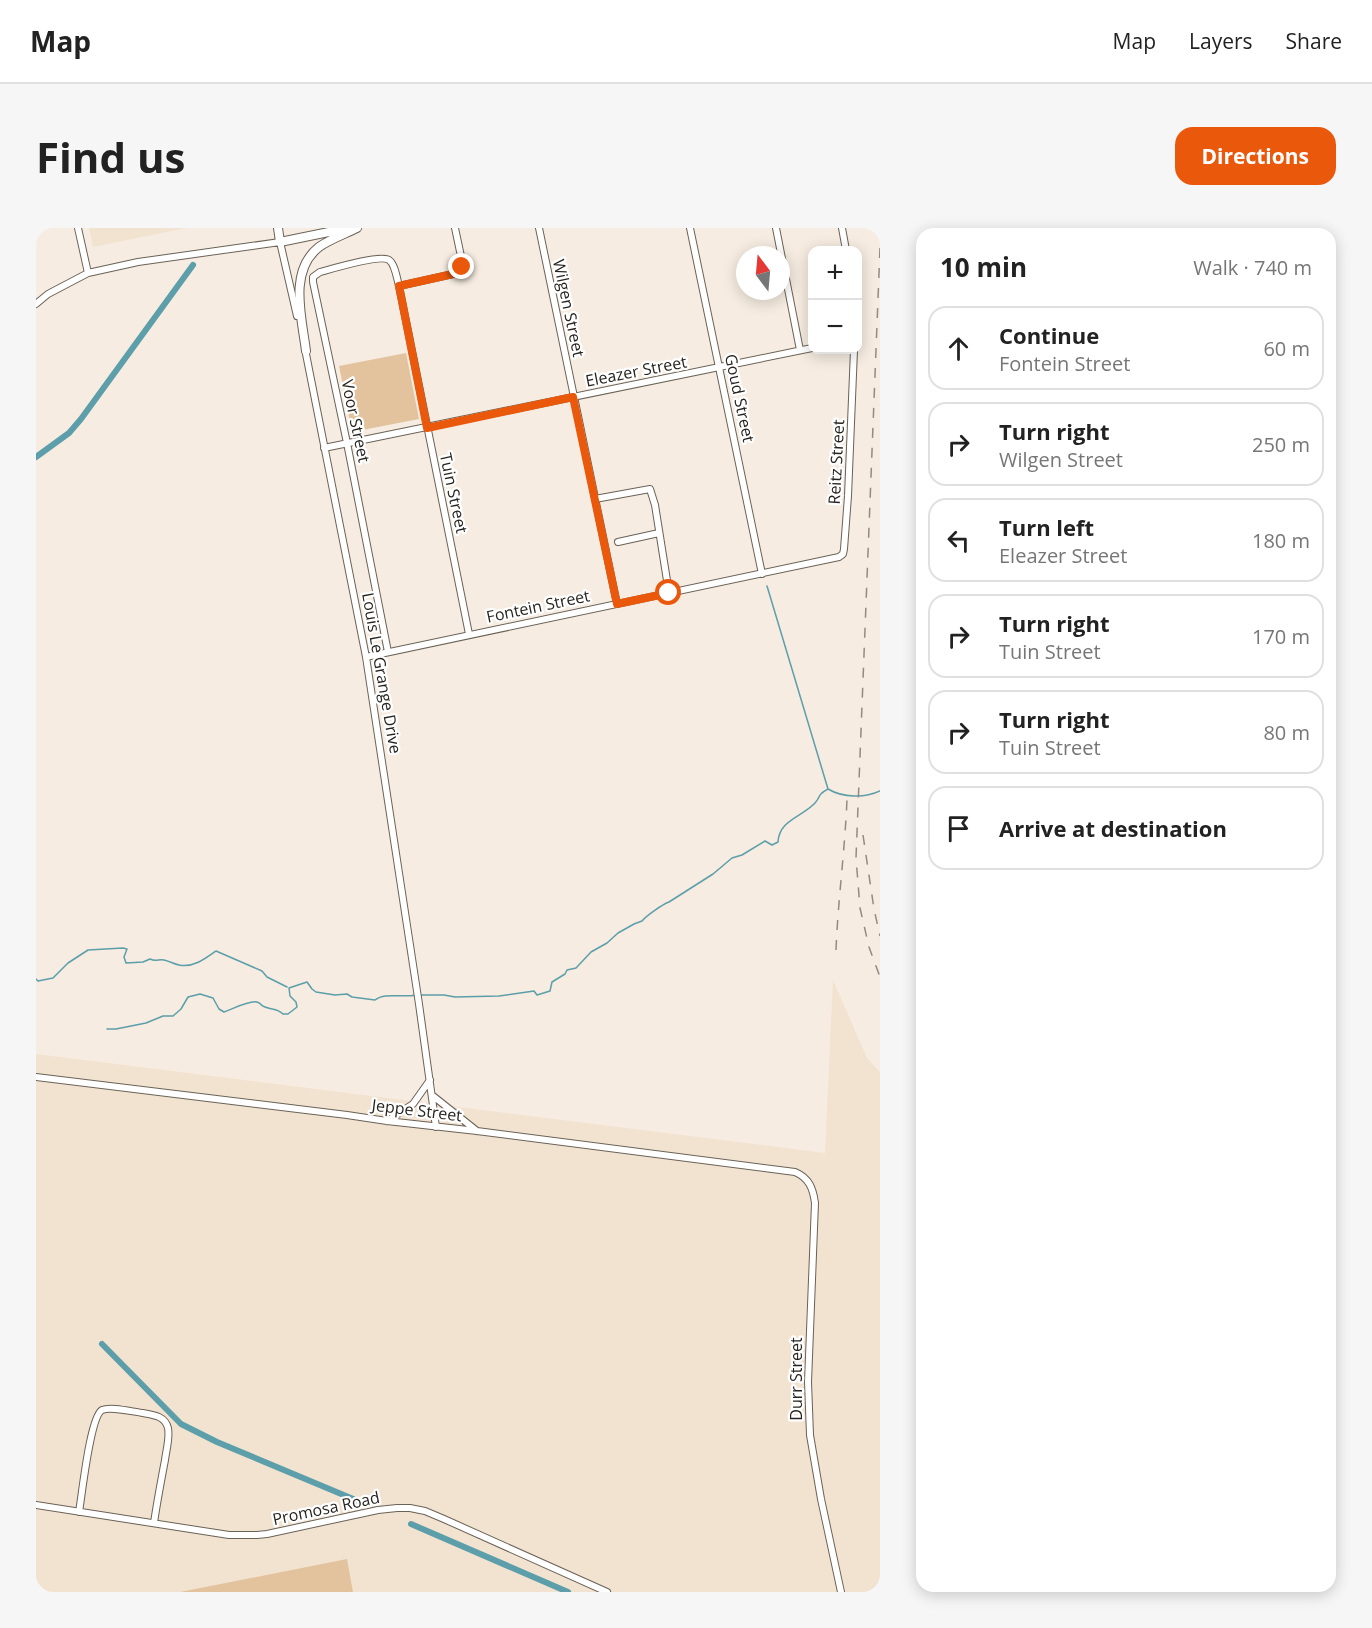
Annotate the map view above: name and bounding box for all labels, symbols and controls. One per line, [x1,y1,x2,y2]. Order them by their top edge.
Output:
text: Map [30,22,91,60]
text: Map [1113,27,1156,55]
text: Layers [1189,27,1253,55]
text: Share [1286,27,1342,55]
button: Directions [1175,127,1336,185]
text: Find us [36,128,185,185]
north arrow [736,246,790,300]
map controls [808,246,862,354]
button: + [808,246,862,300]
text: 10 min [940,249,1027,285]
route end [448,253,474,279]
text: Walk · 740 m [1193,254,1312,281]
street label: Wilgen Street [548,257,590,359]
button: − [808,300,862,354]
text: Continue [999,320,1099,350]
icon: ahead [942,332,975,365]
text: 60 m [1263,335,1310,362]
street label: Eleazer Street [584,350,689,392]
text: Fontein Street [999,350,1130,377]
street label: Goud Street [720,352,760,444]
street label: Voor Street [336,378,376,465]
text: Turn right [999,416,1110,446]
street label: Reitz Street [823,419,849,505]
icon: right [942,428,975,461]
text: 250 m [1252,431,1310,458]
text: Wilgen Street [999,446,1123,473]
street label: Tuin Street [435,451,473,535]
text: Turn left [999,512,1094,542]
icon: left [942,524,975,557]
text: 180 m [1252,527,1310,554]
text: Eleazer Street [999,542,1127,569]
route start [655,579,681,605]
street label: Fontein Street [484,584,592,628]
street label: Louis Le Grange Drive [357,591,407,755]
text: Turn right [999,608,1110,638]
icon: right [942,620,975,653]
text: 170 m [1252,623,1310,650]
text: Tuin Street [999,638,1101,665]
text: Turn right [999,704,1110,734]
icon: right [942,716,975,749]
text: 80 m [1263,719,1310,746]
text: Tuin Street [999,734,1101,761]
icon: arrive [942,812,975,845]
text: Arrive at destination [999,813,1227,843]
street label: Jeppe Street [369,1093,464,1126]
street label: Durr Street [785,1337,807,1421]
street label: Promosa Road [270,1486,382,1530]

